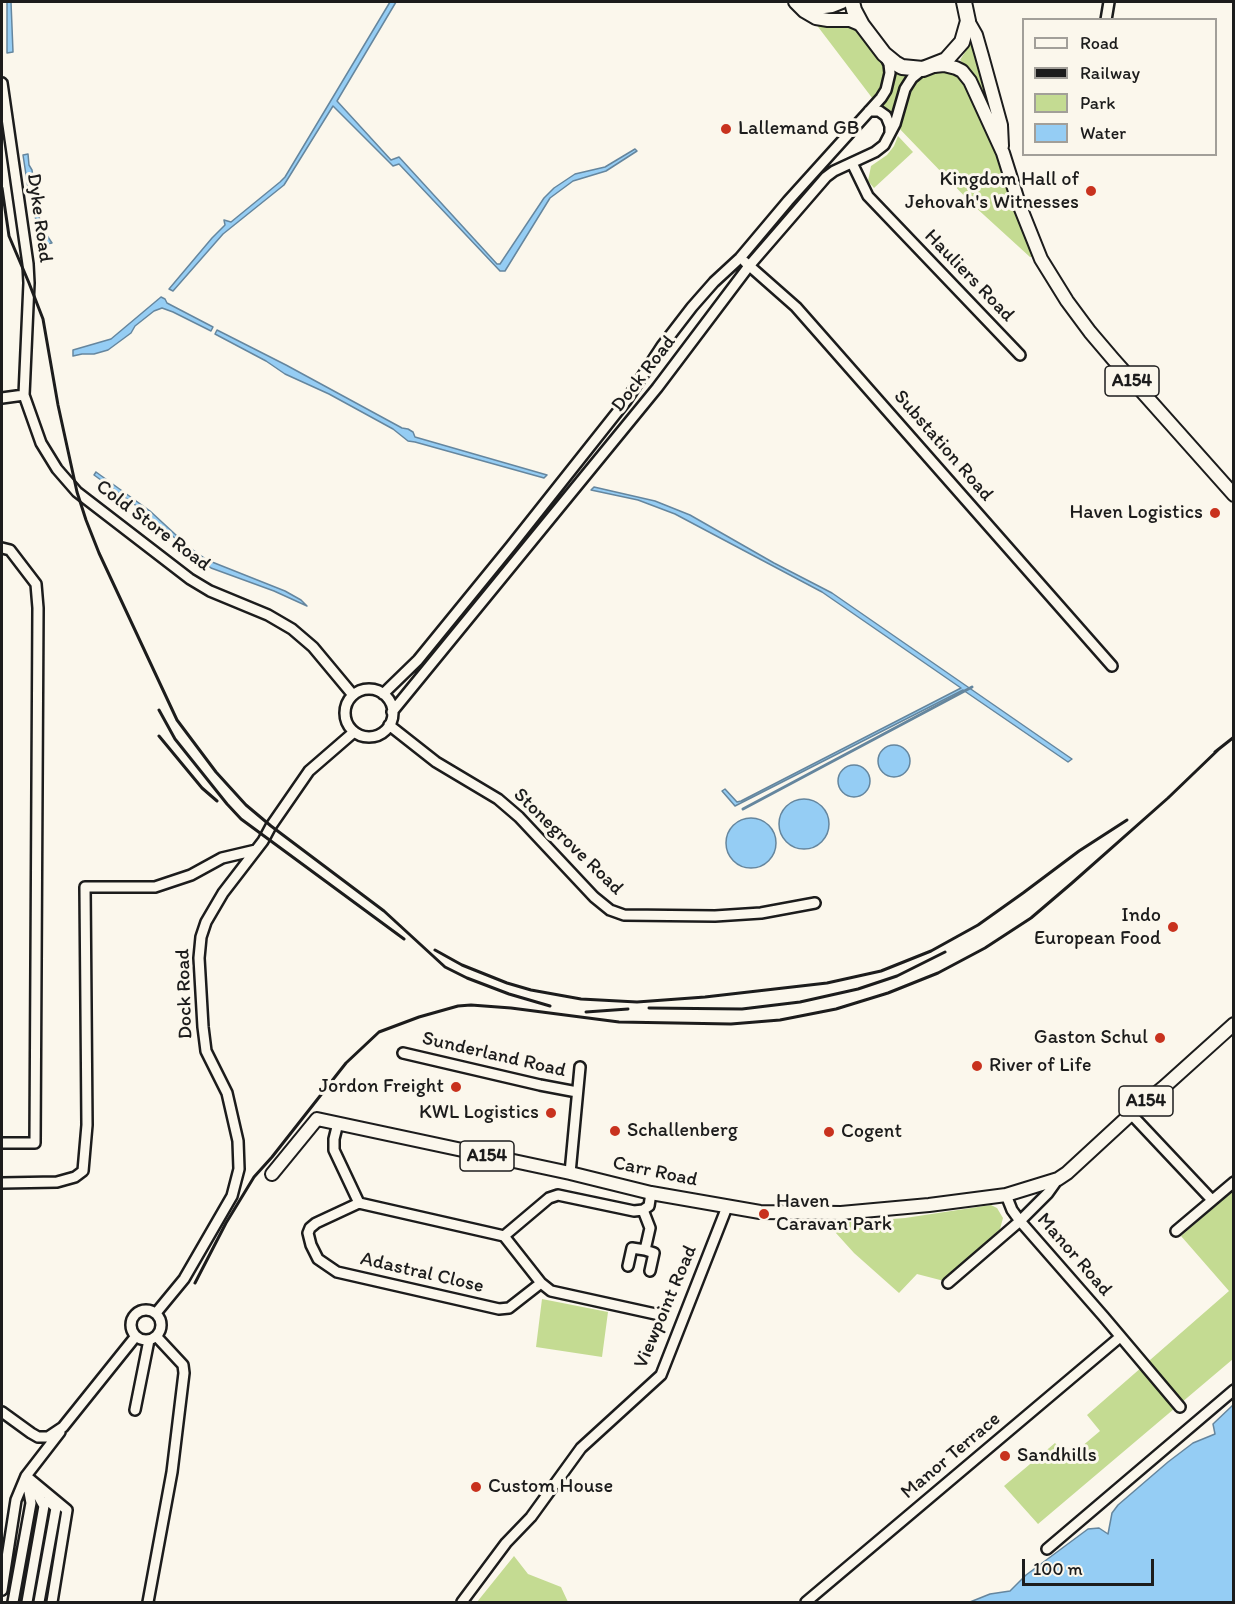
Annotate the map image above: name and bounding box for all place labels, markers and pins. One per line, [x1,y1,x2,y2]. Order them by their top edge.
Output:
place label: Lallemand GB [738,117,859,141]
marker: Lallemand GB [719,122,733,136]
place label: Kingdom Hall of Jehovah's Witnesses [905,168,1079,215]
marker: Kingdom Hall of Jehovah's Witnesses [1084,184,1098,198]
place label: Haven Logistics [1069,501,1203,525]
marker: Haven Logistics [1208,506,1222,520]
place label: Indo European Food [1034,904,1161,951]
marker: Indo European Food [1166,920,1180,934]
place label: Gaston Schul [1034,1026,1148,1050]
marker: Gaston Schul [1153,1031,1167,1045]
place label: River of Life [989,1054,1092,1078]
marker: River of Life [970,1059,984,1073]
place label: Jordon Freight [319,1075,444,1099]
marker: Jordon Freight [449,1080,463,1094]
place label: KWL Logistics [419,1101,539,1125]
marker: KWL Logistics [544,1106,558,1120]
place label: Schallenberg [627,1119,738,1143]
place label: Cogent [841,1120,902,1144]
marker: Schallenberg [608,1124,622,1138]
marker: Cogent [822,1125,836,1139]
place label: Haven Caravan Park [776,1190,892,1237]
marker: Haven Caravan Park [757,1207,771,1221]
place label: Sandhills [1017,1444,1097,1468]
marker: Sandhills [998,1449,1012,1463]
place label: Custom House [488,1475,613,1499]
marker: Custom House [469,1480,483,1494]

